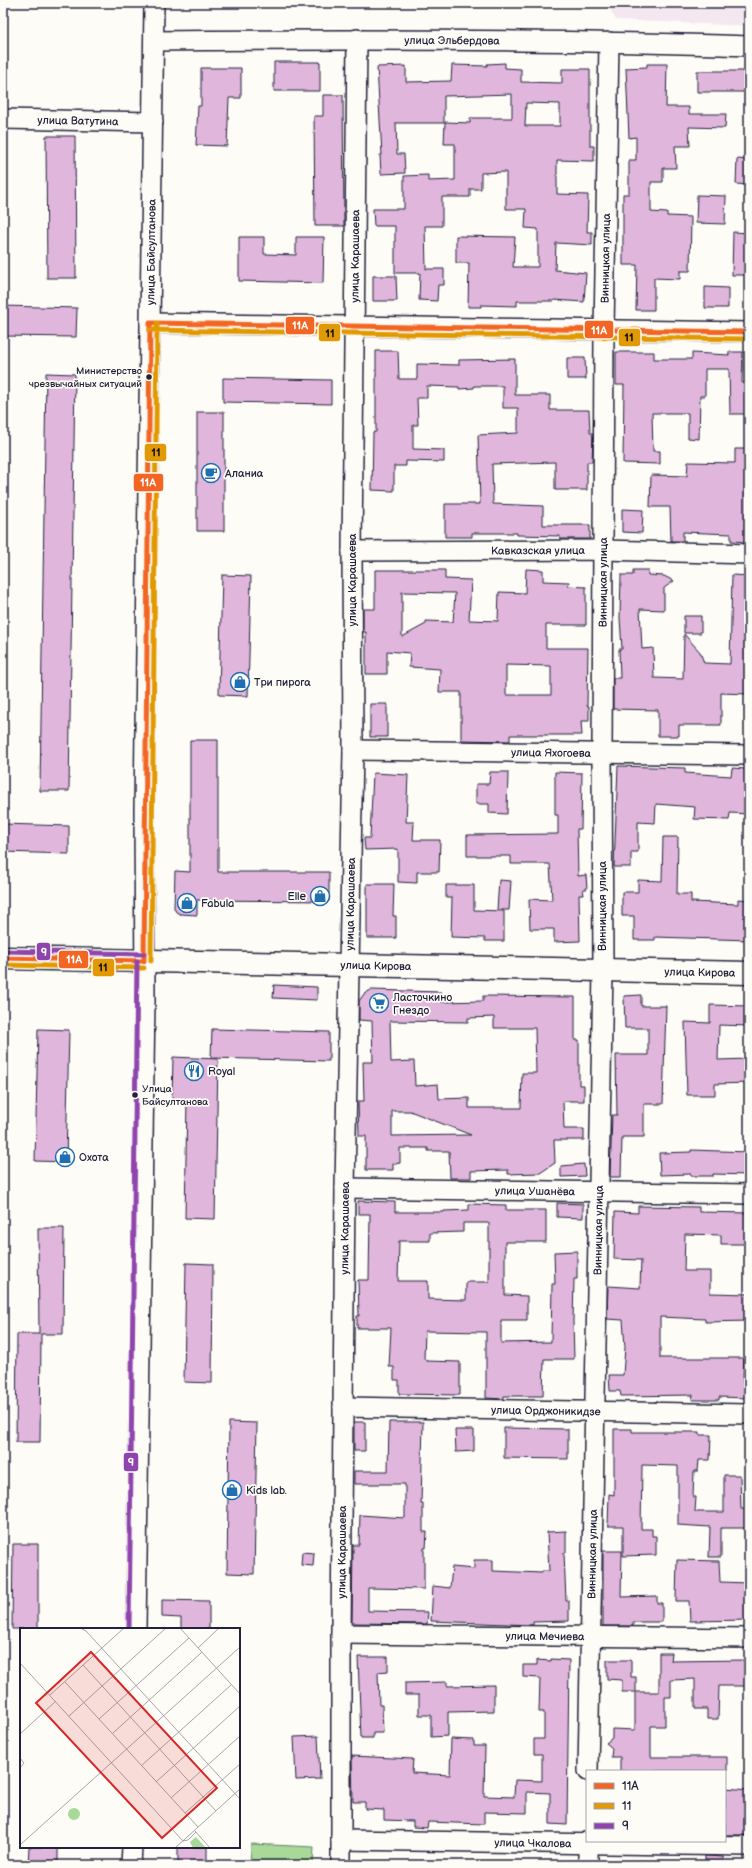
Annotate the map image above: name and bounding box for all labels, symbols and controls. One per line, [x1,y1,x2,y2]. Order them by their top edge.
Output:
street label: улица Эльбердова [404,33,500,47]
street label: улица Ватутина [37,113,119,128]
street label: улица Байсултанова [144,198,158,305]
street label: улица Карашаева [348,209,362,303]
street label: Винницкая улица [598,213,613,303]
line badge: 11А [285,316,315,335]
text: 11А [292,319,308,332]
line badge: 11А [584,320,614,339]
line badge: 11 [318,323,341,342]
text: 11А [591,324,607,337]
text: 11 [325,327,335,340]
line badge: 11 [618,328,641,347]
text: 11 [624,331,634,344]
place label: Министерство чрезвычайных ситуаций [29,365,142,390]
marker: Министерство чрезвычайных ситуаций [144,372,154,382]
line badge: 11 [144,443,167,462]
text: 11 [151,446,161,459]
cafe icon: Аланиа [200,462,222,484]
place label: Аланиа [224,467,264,480]
line badge: 11А [133,473,164,492]
text: 11А [140,476,156,489]
street label: улица Карашаева [346,533,359,627]
street label: Винницкая улица [596,537,610,627]
street label: Кавказская улица [491,544,586,557]
shop icon: Три пирога [229,671,251,693]
place label: Три пирога [254,676,311,689]
street label: улица Яхогоева [511,745,592,760]
street label: улица Карашаева [343,857,358,951]
street label: Винницкая улица [596,861,609,951]
shop icon: Elle [309,885,331,907]
place label: Elle [287,890,306,903]
shop icon: Fabula [176,892,198,914]
place label: Fabula [201,897,234,910]
line badge: 9 [36,942,51,961]
text: 9 [41,946,47,959]
line badge: 11А [58,950,89,969]
text: 11А [66,953,82,966]
line badge: 11 [92,958,115,977]
street label: улица Кирова [340,958,412,973]
text: 11 [98,961,108,974]
street label: улица Кирова [664,965,736,979]
place label: Ласточкино Гнездо [392,991,452,1017]
supermarket icon: Ласточкино Гнездо [368,992,390,1014]
restaurant icon: Royal [183,1060,205,1082]
place label: Royal [208,1065,235,1078]
place label: Улица Байсултанова [142,1083,208,1108]
marker: Улица Байсултанова [130,1090,140,1100]
shop icon: Охота [54,1146,76,1168]
place label: Охота [79,1151,109,1164]
street label: улица Карашаева [338,1181,352,1275]
street label: улица Ушанёва [495,1184,576,1198]
street label: Винницкая улица [591,1185,605,1275]
street label: улица Орджоникидзе [491,1403,601,1418]
line badge: 9 [123,1452,139,1472]
text: 9 [128,1456,134,1469]
shop icon: Kids lab. [221,1479,243,1501]
place label: Kids lab. [246,1484,287,1497]
street label: улица Карашаева [335,1505,349,1599]
street label: Винницкая улица [585,1508,599,1599]
inset map [20,1628,240,1848]
street label: улица Мечиева [505,1629,585,1643]
legend [586,1770,726,1842]
text: 11А [622,1779,639,1794]
text: 11 [622,1799,631,1814]
text: 9 [622,1819,629,1834]
street label: улица Чкалова [494,1836,572,1850]

